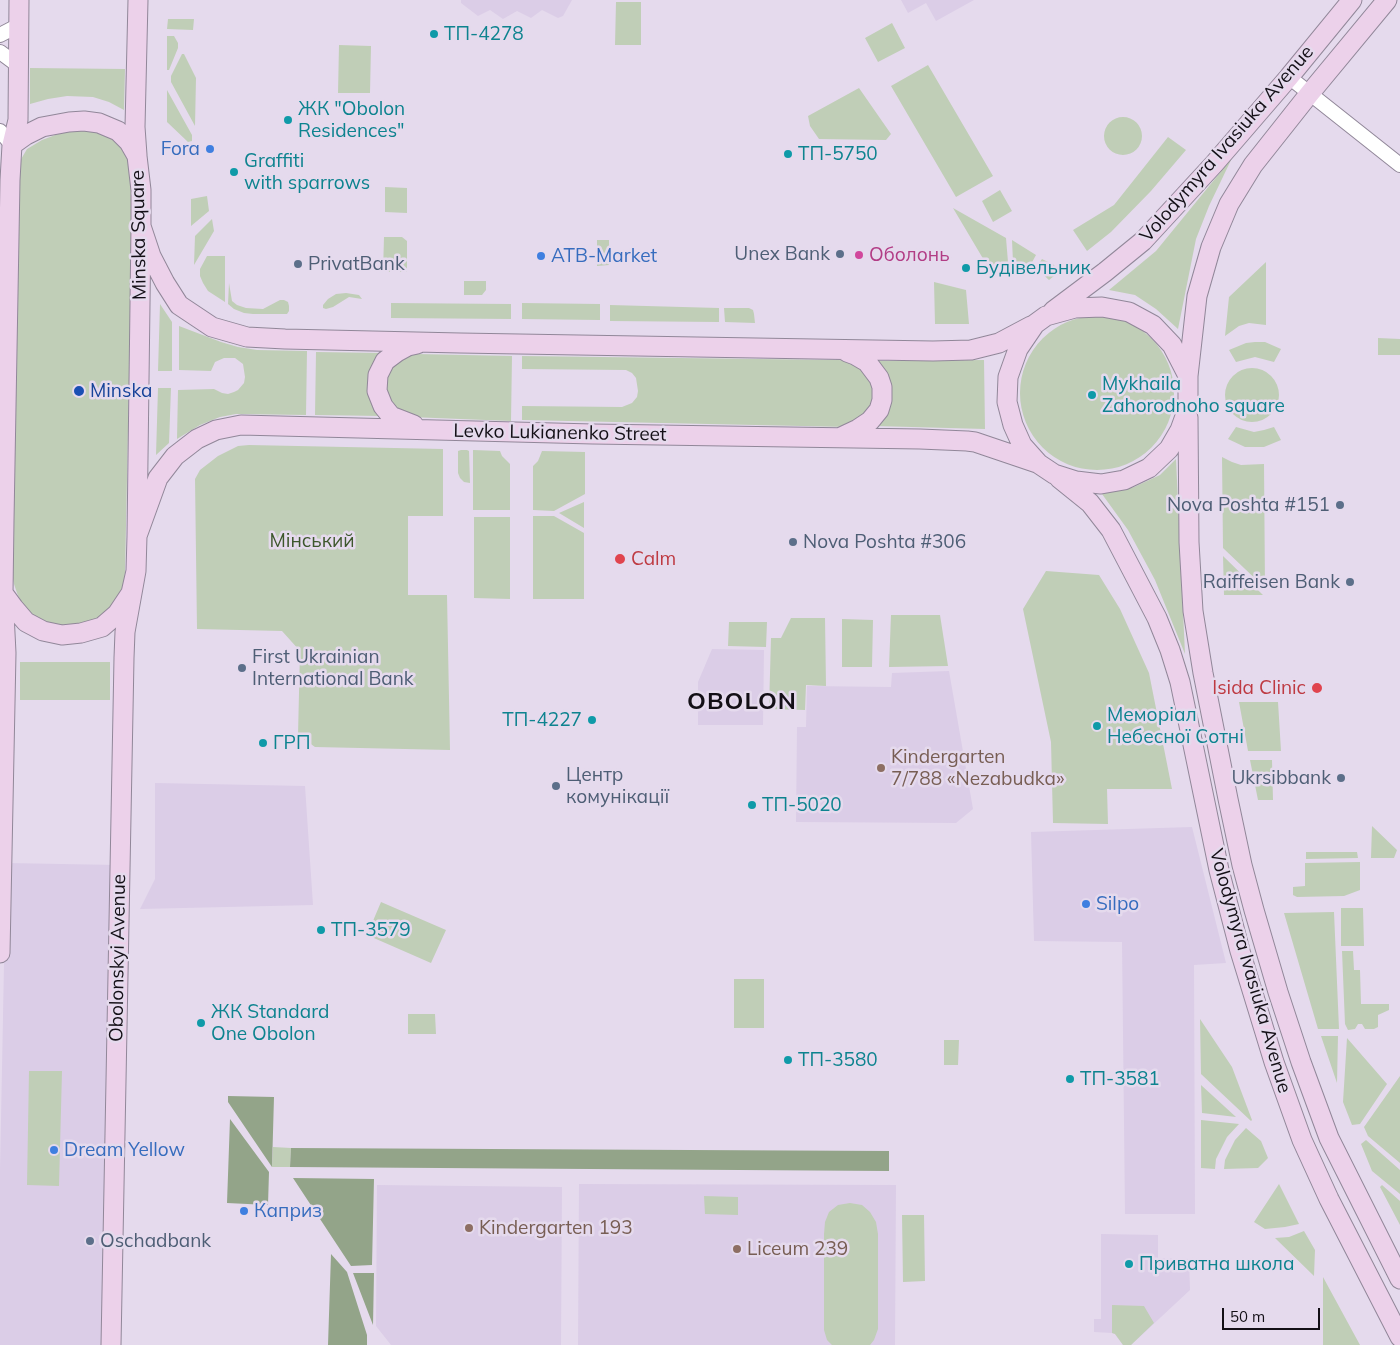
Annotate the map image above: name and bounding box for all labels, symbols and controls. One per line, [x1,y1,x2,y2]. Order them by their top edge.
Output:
place label: ТП-4278 [444,23,524,45]
marker: ТП-4278 [428,28,440,40]
street label: Volodymyra Ivasiuka Avenue [1135,41,1319,247]
place label: ЖК "Obolon Residences" [298,98,405,142]
marker: ЖК "Obolon Residences" [282,114,294,126]
place label: Fora [161,138,200,160]
marker: Fora [204,143,216,155]
place label: ТП-5750 [798,143,878,165]
marker: ТП-5750 [782,148,794,160]
place label: Graffiti with sparrows [244,150,370,194]
marker: Graffiti with sparrows [228,166,240,178]
street label: Minska Square [126,170,152,300]
place label: Unex Bank [734,243,830,265]
place label: Оболонь [869,244,950,266]
place label: ATB-Market [551,245,657,267]
marker: Unex Bank [834,248,846,260]
marker: Оболонь [853,249,865,261]
marker: ATB-Market [535,250,547,262]
place label: PrivatBank [308,253,405,275]
place label: Будівельник [976,257,1091,279]
marker: PrivatBank [292,258,304,270]
marker: Будівельник [960,262,972,274]
place label: Mykhaila Zahorodnoho square [1102,373,1285,417]
place label: Minska [90,380,152,402]
marker: Minska [72,384,86,398]
marker: Mykhaila Zahorodnoho square [1086,389,1098,401]
street label: Levko Lukianenko Street [453,420,667,446]
place label: Nova Poshta #151 [1167,494,1330,516]
marker: Nova Poshta #151 [1334,499,1346,511]
park label: Мінський [269,530,355,552]
place label: Nova Poshta #306 [803,531,966,553]
marker: Nova Poshta #306 [787,536,799,548]
place label: Calm [631,548,676,570]
marker: Calm [613,552,627,566]
place label: Raiffeisen Bank [1203,571,1340,593]
marker: Raiffeisen Bank [1344,576,1356,588]
place label: First Ukrainian International Bank [252,646,414,690]
marker: First Ukrainian International Bank [236,662,248,674]
place label: Isida Clinic [1212,677,1306,699]
marker: Isida Clinic [1310,681,1324,695]
district label: OBOLON [686,688,798,716]
place label: Меморіал Небесної Сотні [1107,704,1244,748]
place label: ТП-4227 [502,709,582,731]
marker: ТП-4227 [586,714,598,726]
marker: Меморіал Небесної Сотні [1091,720,1103,732]
place label: ГРП [273,732,310,754]
marker: ГРП [257,737,269,749]
place label: Kindergarten 7/788 «Nezabudka» [891,746,1064,790]
marker: Kindergarten 7/788 «Nezabudka» [875,762,887,774]
place label: Центр комунікації [566,764,669,808]
place label: Ukrsibbank [1231,767,1331,789]
marker: Ukrsibbank [1335,772,1347,784]
marker: Центр комунікації [550,780,562,792]
place label: ТП-5020 [762,794,842,816]
marker: ТП-5020 [746,799,758,811]
street label: Volodymyra Ivasiuka Avenue [1204,846,1296,1096]
street label: Obolonskyi Avenue [105,874,131,1042]
place label: Silpo [1096,893,1139,915]
marker: Silpo [1080,898,1092,910]
place label: ТП-3579 [331,919,411,941]
marker: ТП-3579 [315,924,327,936]
place label: ЖК Standard One Obolon [211,1001,329,1045]
marker: ЖК Standard One Obolon [195,1017,207,1029]
place label: ТП-3580 [798,1049,878,1071]
marker: ТП-3580 [782,1054,794,1066]
place label: ТП-3581 [1080,1068,1160,1090]
marker: ТП-3581 [1064,1073,1076,1085]
place label: Dream Yellow [64,1139,185,1161]
marker: Dream Yellow [48,1144,60,1156]
place label: Каприз [254,1200,322,1222]
marker: Каприз [238,1205,250,1217]
place label: Kindergarten 193 [479,1217,633,1239]
marker: Kindergarten 193 [463,1222,475,1234]
place label: Oschadbank [100,1230,211,1252]
marker: Oschadbank [84,1235,96,1247]
place label: Liceum 239 [747,1238,848,1260]
marker: Liceum 239 [731,1243,743,1255]
place label: Приватна школа [1139,1253,1295,1275]
marker: Приватна школа [1123,1258,1135,1270]
scale bar [1225,1298,1322,1330]
text: 50 m [1230,1307,1265,1326]

